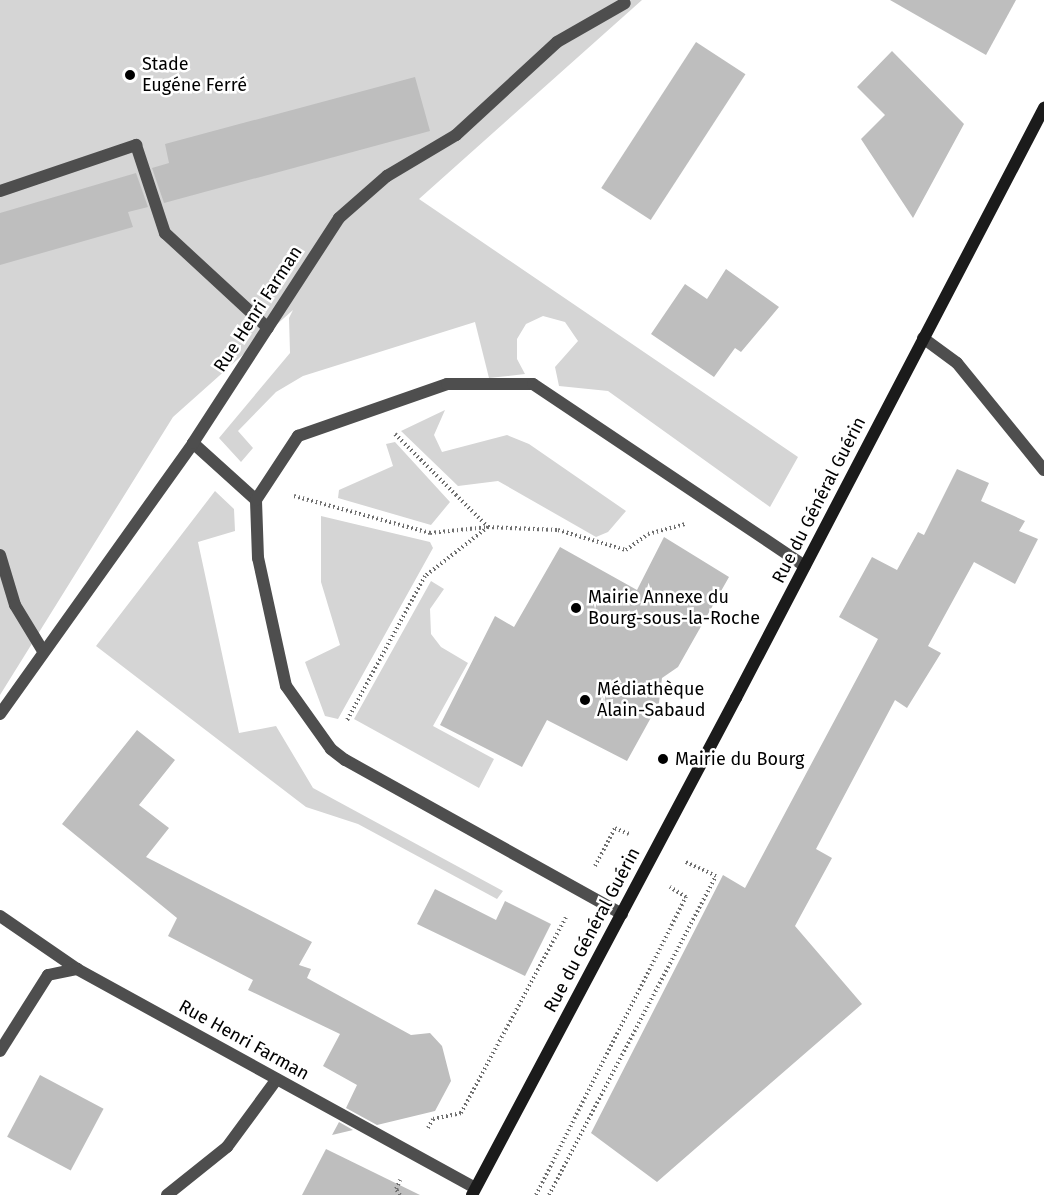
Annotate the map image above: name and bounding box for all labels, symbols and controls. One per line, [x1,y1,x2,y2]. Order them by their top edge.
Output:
place label: Stade Eugéne Ferré [142,54,247,97]
marker: Stade Eugéne Ferré [123,68,137,82]
street label: Rue Henri Farman [209,242,307,376]
street label: Rue du Général Guérin [768,413,870,587]
place label: Mairie Annexe du Bourg-sous-la-Roche [588,587,760,630]
marker: Mairie Annexe du Bourg-sous-la-Roche [569,601,583,615]
place label: Médiathèque Alain-Sabaud [597,679,706,722]
marker: Médiathèque Alain-Sabaud [578,693,592,707]
place label: Mairie du Bourg [675,748,804,770]
marker: Mairie du Bourg [656,752,670,766]
street label: Rue du Général Guérin [539,844,645,1016]
street label: Rue Henri Farman [175,995,313,1085]

